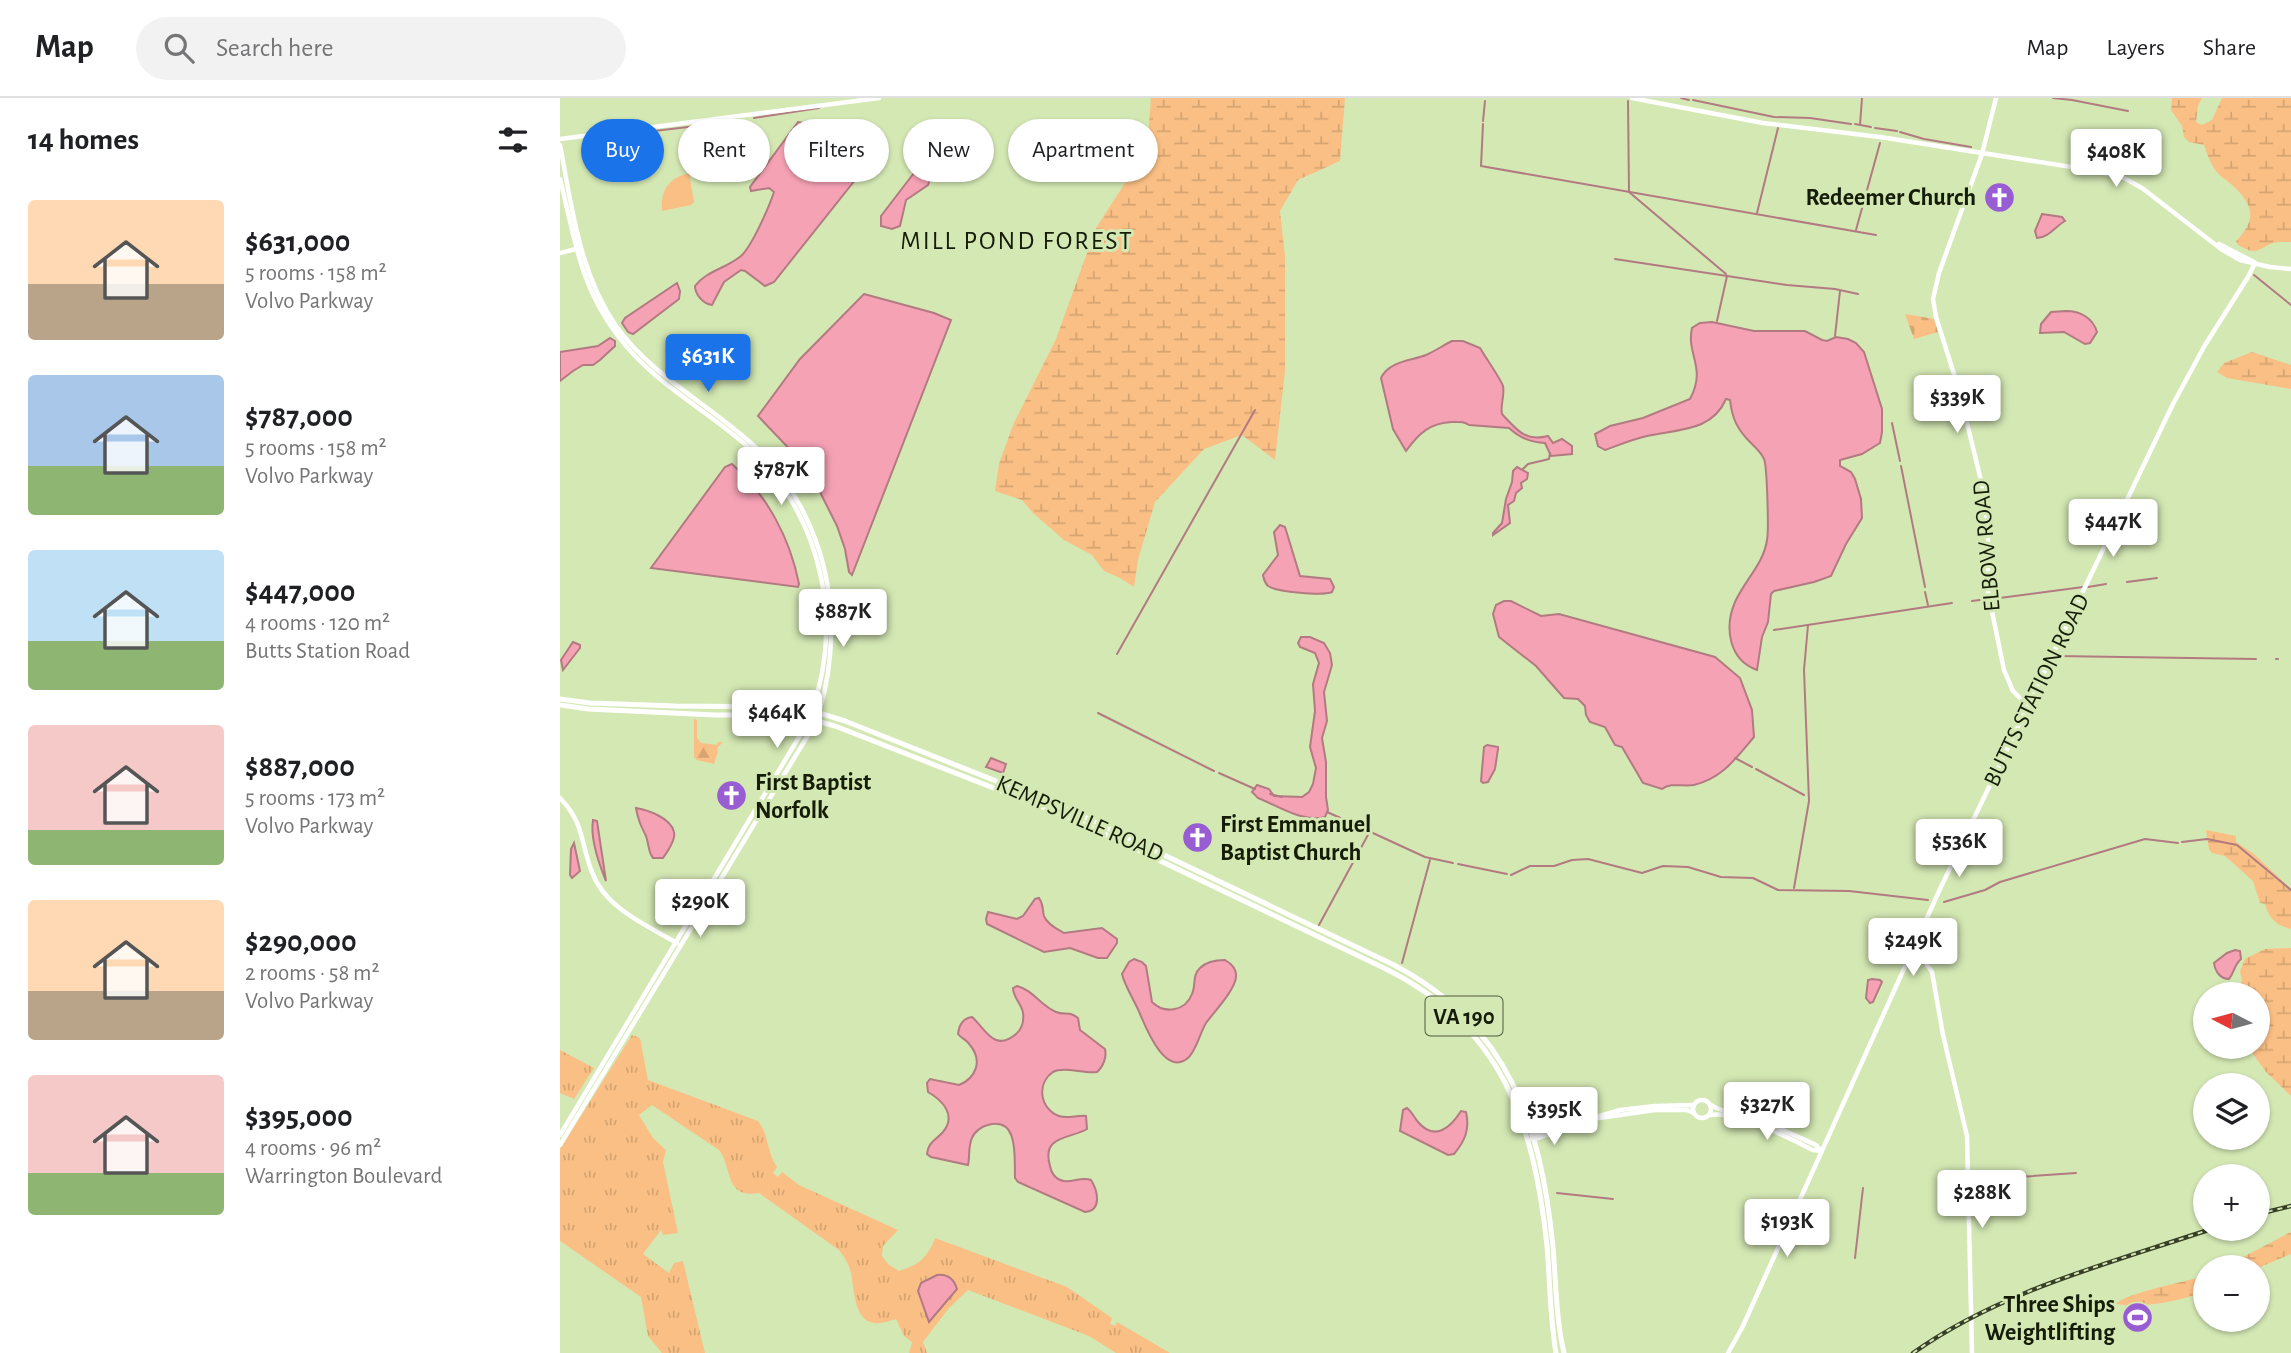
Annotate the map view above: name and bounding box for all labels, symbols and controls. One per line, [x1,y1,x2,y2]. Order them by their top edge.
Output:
search box [136,17,626,80]
icon: search [160,29,198,67]
text: Map [35,31,94,64]
text: Search here [216,35,334,61]
text: Map [2026,36,2068,60]
text: Layers [2106,36,2165,60]
text: Share [2203,36,2256,60]
chip: Buy [581,119,664,182]
chip: Rent [678,119,770,182]
chip: Filters [784,119,889,182]
chip: New [903,119,994,182]
chip: Apartment [1008,119,1158,182]
icon: filters [494,121,532,159]
text: 14 homes [28,125,139,155]
pin: $408K [2067,130,2165,189]
text: $408K [2087,140,2145,163]
church icon: Redeemer Church [1982,180,2016,214]
place label: Redeemer Church [1805,186,1976,210]
text: $631,000 [245,227,350,257]
icon: home [84,228,168,312]
district label: MILL POND FOREST [900,228,1134,254]
text: 5 rooms · 158 m² [245,262,387,285]
text: Volvo Parkway [245,290,373,313]
pin: $631K [659,334,757,394]
text: $631K [681,345,735,368]
pin: $339K [1908,376,2006,435]
text: $339K [1930,386,1984,409]
text: $787,000 [245,402,353,432]
icon: home [84,403,168,487]
text: 5 rooms · 158 m² [245,437,387,460]
pin: $787K [732,448,830,507]
text: $787K [754,458,809,481]
text: Volvo Parkway [245,465,373,488]
street label: ELBOW ROAD [1969,479,2005,613]
pin: $447K [2064,500,2162,559]
text: $447K [2085,510,2141,533]
text: $447,000 [245,577,355,607]
icon: home [84,578,168,662]
pin: $887K [794,589,892,649]
street label: BUTTS STATION ROAD [1980,590,2094,791]
text: $887K [815,600,871,623]
text: 4 rooms · 120 m² [245,612,390,635]
text: Butts Station Road [245,640,410,663]
pin: $464K [728,690,826,750]
text: $464K [748,701,806,724]
text: $887,000 [245,752,355,782]
icon: home [84,753,168,837]
place label: First Baptist Norfolk [755,771,871,823]
street label: KEMPSVILLE ROAD [992,771,1167,867]
church icon: First Baptist Norfolk [715,779,749,813]
text: 5 rooms · 173 m² [245,787,385,810]
place label: First Emmanuel Baptist Church [1220,813,1371,865]
text: Volvo Parkway [245,815,373,838]
pin: $536K [1910,820,2008,879]
church icon: First Emmanuel Baptist Church [1180,821,1214,855]
text: $536K [1932,830,1986,853]
pin: $290K [651,880,749,939]
text: $290K [671,890,729,913]
pin: $249K [1864,918,1962,978]
text: $290,000 [245,927,357,957]
icon: home [84,928,168,1012]
text: $249K [1884,929,1942,952]
text: 2 rooms · 58 m² [245,962,380,985]
north arrow [2193,982,2270,1059]
map controls [2193,982,2270,1332]
text: Volvo Parkway [245,990,373,1013]
road number: VA 190 [1426,996,1502,1035]
button: layers [2193,1073,2270,1150]
pin: $327K [1718,1082,1816,1142]
pin: $395K [1505,1088,1603,1147]
text: $327K [1740,1093,1794,1116]
text: $395K [1527,1098,1581,1121]
text: $395,000 [245,1102,353,1132]
icon: home [84,1103,168,1187]
text: 4 rooms · 96 m² [245,1137,381,1160]
button: + [2193,1164,2270,1241]
text: Warrington Boulevard [245,1165,442,1188]
pin: $288K [1933,1170,2031,1230]
text: $288K [1953,1181,2011,1204]
pin: $193K [1738,1200,1836,1259]
text: $193K [1760,1210,1814,1233]
button: − [2193,1255,2270,1332]
place label: Three Ships Weightlifting [1984,1293,2116,1345]
sports icon: Three Ships Weightlifting [2121,1301,2155,1335]

